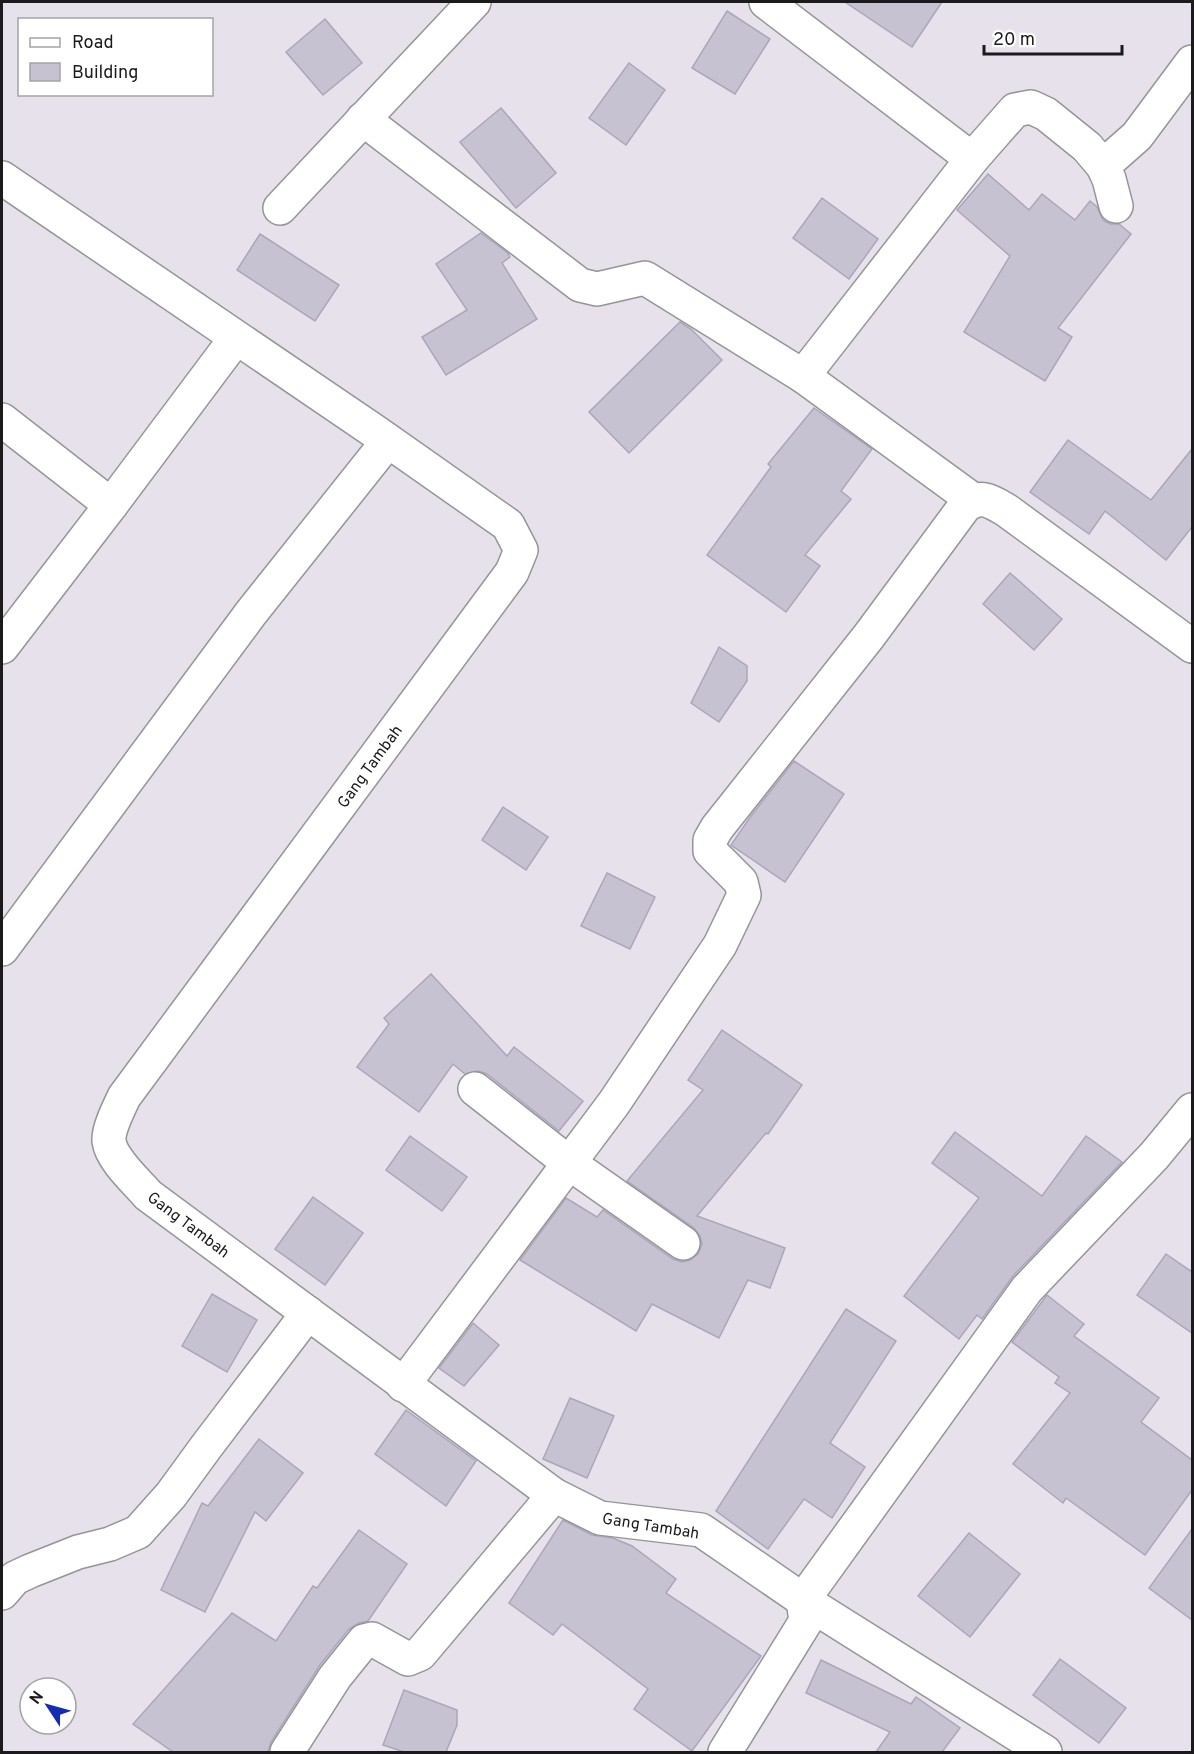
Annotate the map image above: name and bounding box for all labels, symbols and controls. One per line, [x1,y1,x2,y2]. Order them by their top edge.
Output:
legend [18,18,213,96]
scale bar [984,18,1122,56]
text: 20 m [993,29,1035,52]
text: Road [72,32,114,55]
text: Building [72,62,138,85]
street label: Gang Tambah [334,722,408,813]
street label: Gang Tambah [143,1188,233,1263]
street label: Gang Tambah [601,1509,701,1545]
north arrow [18,1676,78,1736]
text: N [26,1688,49,1709]

